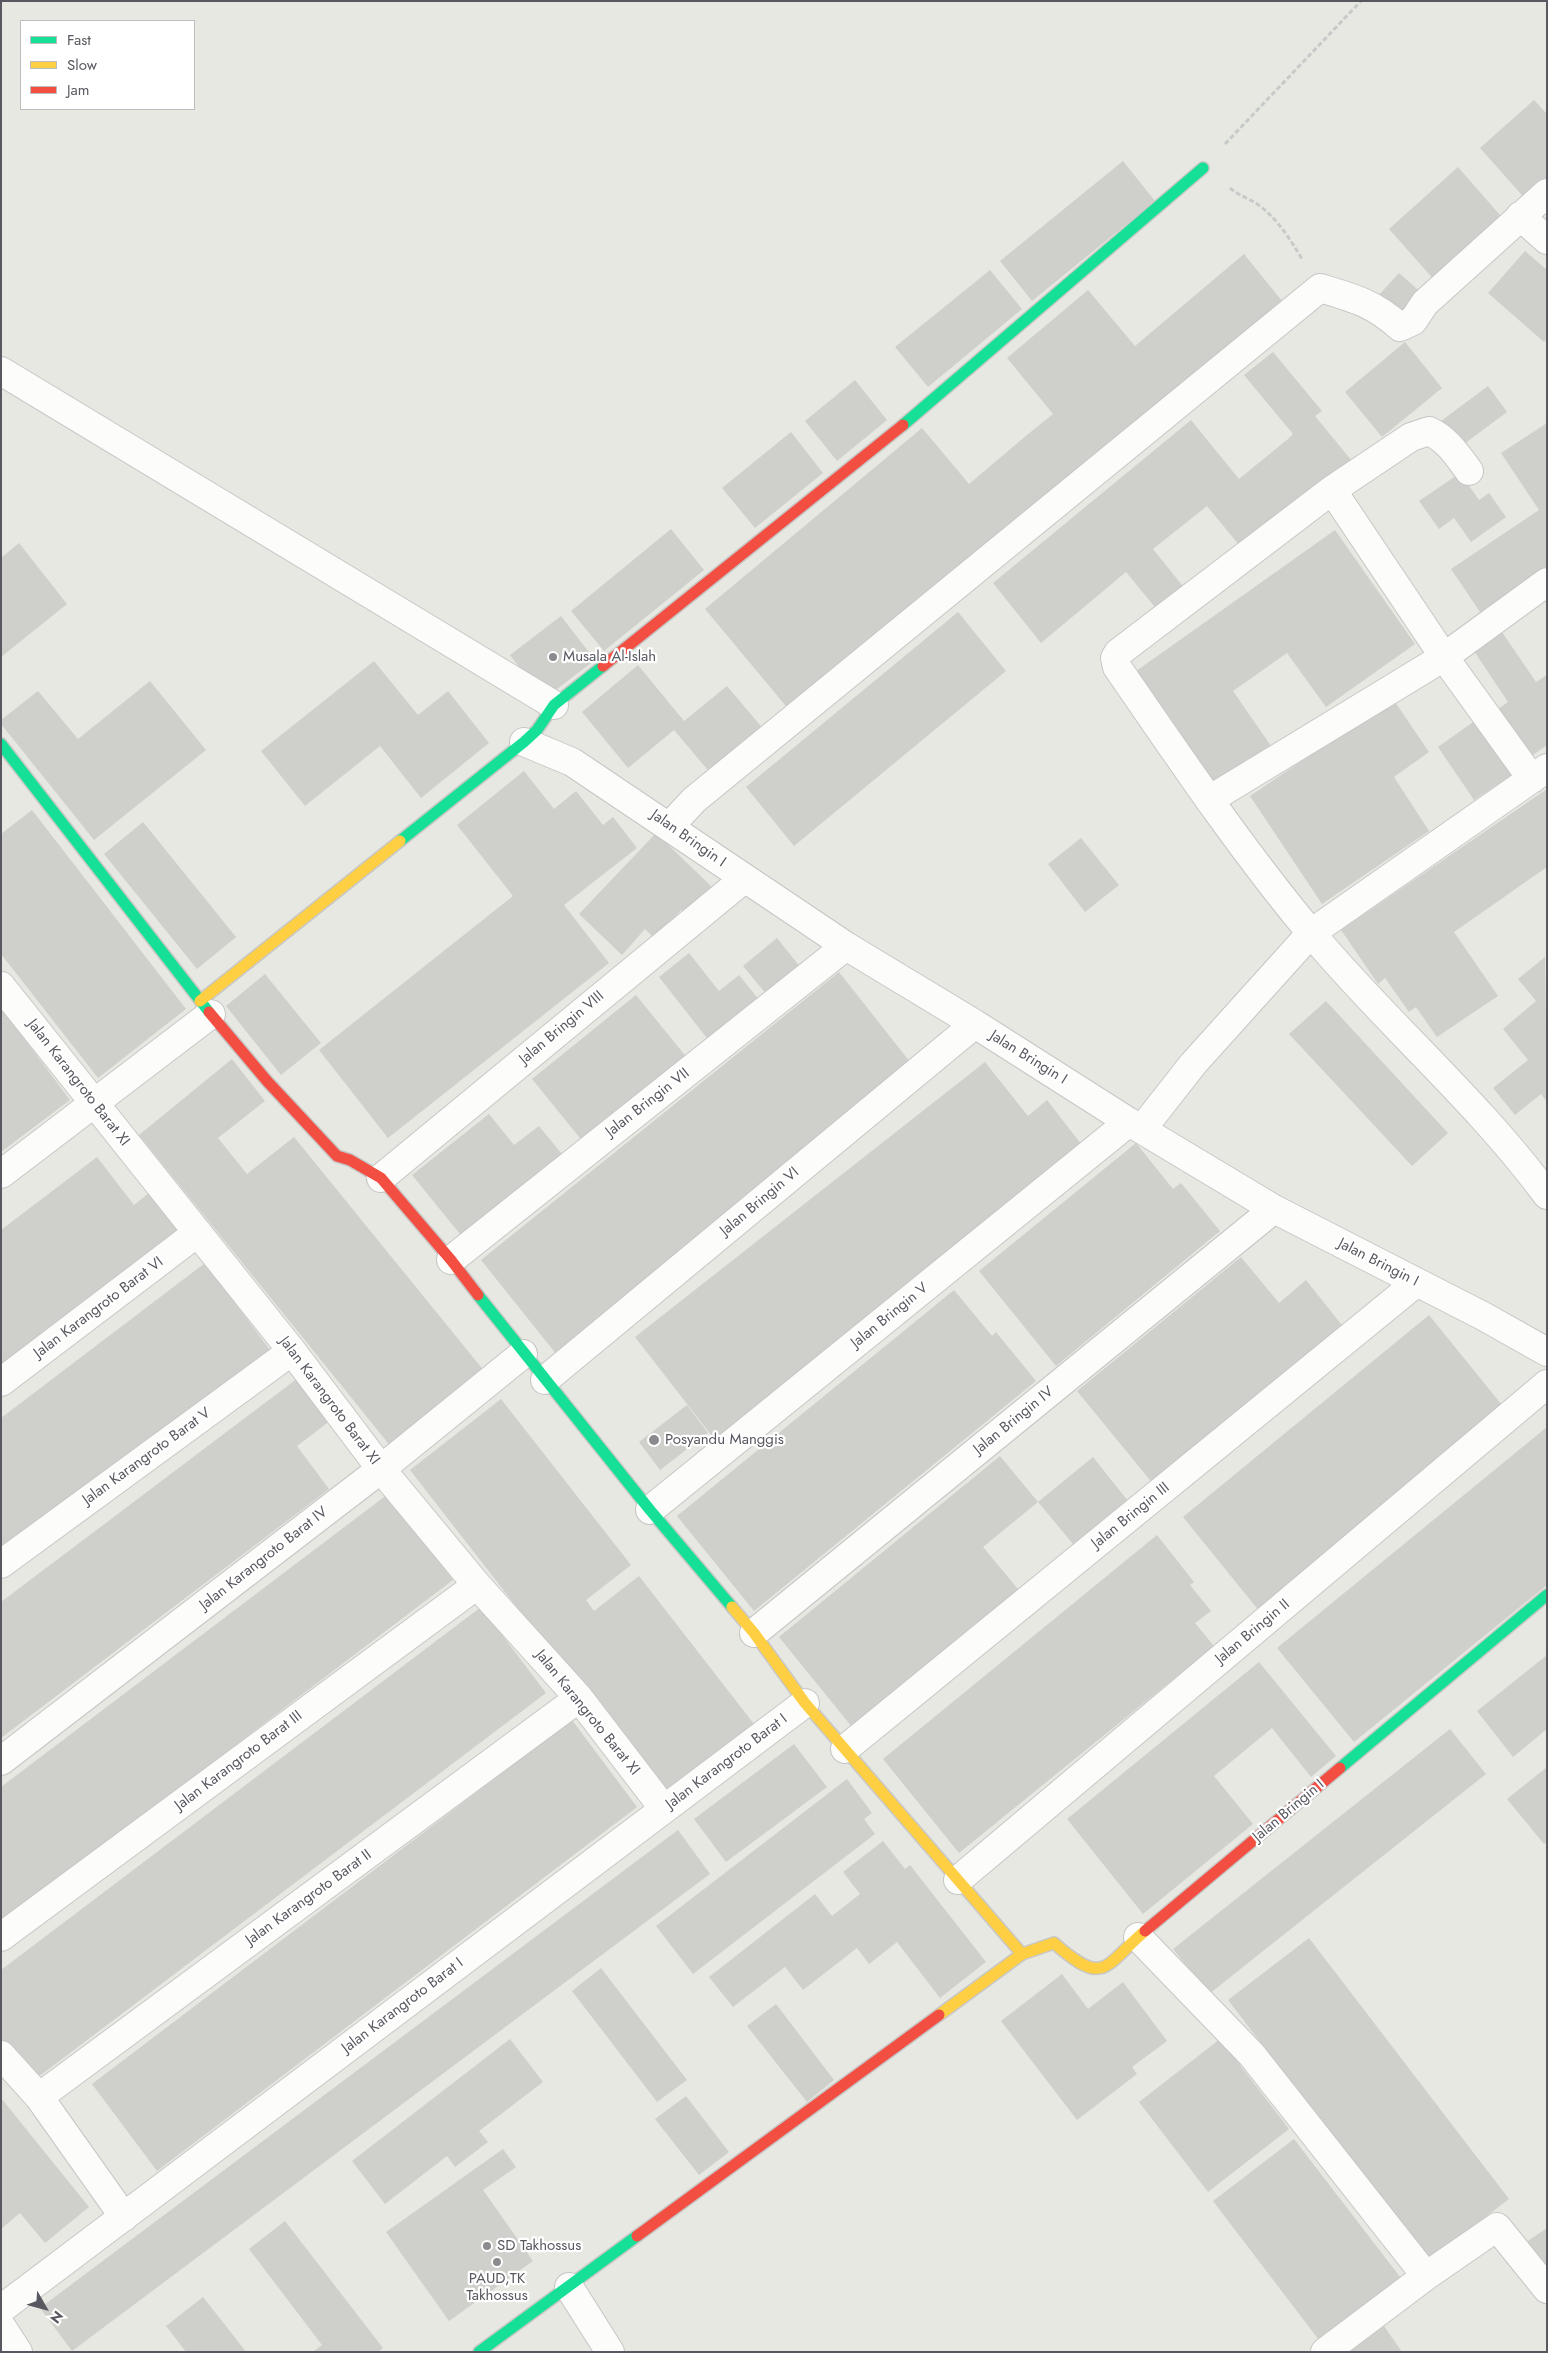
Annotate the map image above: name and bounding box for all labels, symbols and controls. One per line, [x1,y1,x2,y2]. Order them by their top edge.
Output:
legend [20,20,195,110]
text: Fast [67,29,91,51]
text: Slow [67,54,97,76]
text: Jam [67,79,90,101]
place label: Musala Al-Islah [563,648,656,666]
marker: Musala Al-Islah [547,651,559,663]
street label: Jalan Bringin I [647,806,729,872]
street label: Jalan Bringin VIII [516,987,608,1069]
street label: Jalan Karangroto Barat XI [23,1016,133,1150]
street label: Jalan Bringin I [986,1027,1070,1089]
street label: Jalan Bringin VII [603,1065,693,1141]
street label: Jalan Bringin VI [717,1164,803,1240]
street label: Jalan Bringin I [1335,1235,1421,1291]
street label: Jalan Karangroto Barat VI [31,1253,167,1363]
street label: Jalan Bringin V [848,1279,932,1353]
street label: Jalan Karangroto Barat XI [275,1333,383,1469]
street label: Jalan Bringin IV [970,1383,1058,1459]
street label: Jalan Karangroto Barat V [80,1405,214,1509]
place label: Posyandu Manggis [665,1431,784,1449]
marker: Posyandu Manggis [647,1433,661,1447]
street label: Jalan Bringin III [1088,1479,1174,1553]
street label: Jalan Karangroto Barat IV [196,1503,332,1615]
street label: Jalan Bringin II [1212,1596,1294,1668]
street label: Jalan Karangroto Barat XI [531,1647,643,1779]
street label: Jalan Karangroto Barat III [172,1707,306,1815]
street label: Jalan Karangroto Barat I [663,1710,791,1814]
street label: Jalan Bringin I [1250,1776,1328,1846]
street label: Jalan Karangroto Barat II [243,1846,375,1950]
street label: Jalan Karangroto Barat I [339,1954,467,2058]
place label: SD Takhossus [497,2237,581,2255]
marker: SD Takhossus [481,2240,493,2252]
marker: PAUD,TK Takhossus [491,2256,503,2268]
place label: PAUD,TK Takhossus [466,2270,528,2305]
north arrow [20,2283,70,2333]
text: N [46,2307,68,2328]

